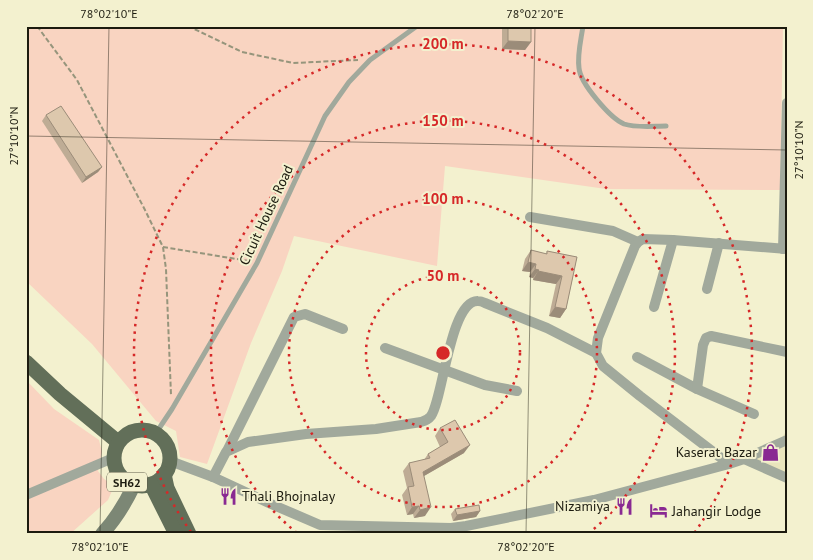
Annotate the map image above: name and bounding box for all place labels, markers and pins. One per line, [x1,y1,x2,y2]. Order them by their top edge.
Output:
centre of rings [434,344,452,362]
shop icon: Kaserat Bazar [761,442,781,462]
place label: Kaserat Bazar [676,443,757,461]
restaurant icon: Thali Bhojnalay [218,486,238,506]
place label: Thali Bhojnalay [242,487,336,505]
restaurant icon: Nizamiya [614,496,634,516]
place label: Nizamiya [555,497,610,515]
hotel icon: Jahangir Lodge [648,501,668,521]
place label: Jahangir Lodge [671,502,761,520]

